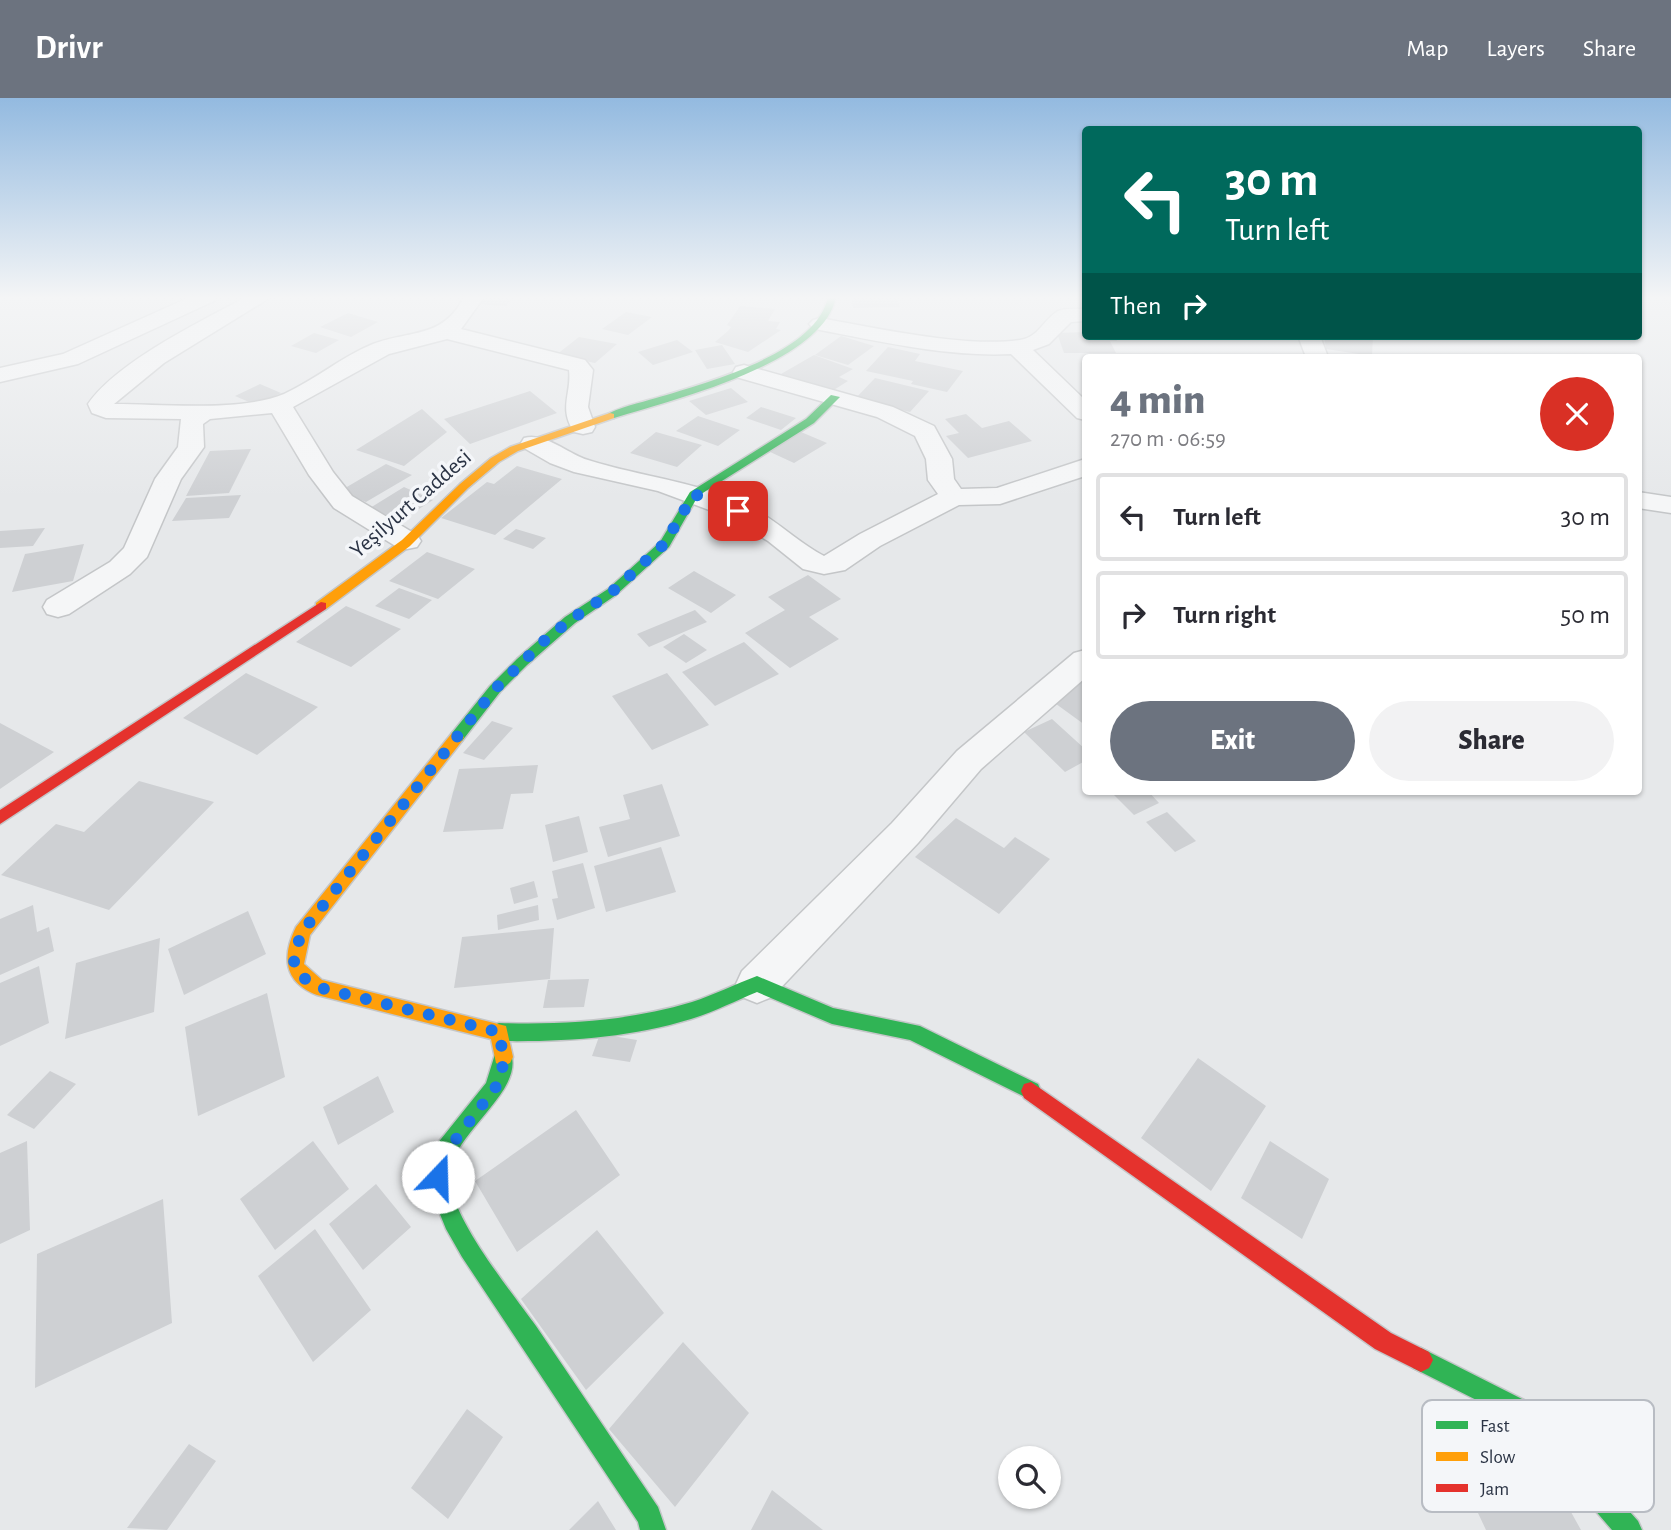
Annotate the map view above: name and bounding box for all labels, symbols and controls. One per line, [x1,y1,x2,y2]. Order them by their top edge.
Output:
text: Drivr [35,32,103,65]
text: Map [1406,37,1448,61]
text: Layers [1486,37,1545,61]
text: Share [1583,37,1636,61]
icon: left [1110,154,1201,245]
text: 30 m [1225,156,1319,205]
text: Turn left [1225,214,1329,246]
icon: right [1175,287,1213,325]
text: Then [1110,293,1161,319]
button: close [1540,377,1614,451]
text: 4 min [1110,379,1206,421]
text: 270 m · 06:59 [1110,428,1226,451]
street label: Yeşilyurt Caddesi [346,446,476,563]
pin [708,481,768,541]
icon: arrive [719,492,757,530]
icon: left [1114,498,1152,536]
text: Turn left [1173,504,1261,530]
text: 30 m [1560,504,1610,530]
icon: right [1114,596,1152,634]
text: Turn right [1173,602,1276,628]
text: 50 m [1560,602,1610,628]
button: Exit [1110,701,1355,781]
button: Share [1369,701,1614,781]
position arrow [401,1140,475,1214]
legend [1422,1400,1654,1512]
text: Fast [1480,1417,1510,1436]
map controls [998,1446,1061,1509]
button: search [998,1446,1061,1509]
text: Slow [1480,1448,1516,1467]
text: Jam [1480,1480,1509,1499]

